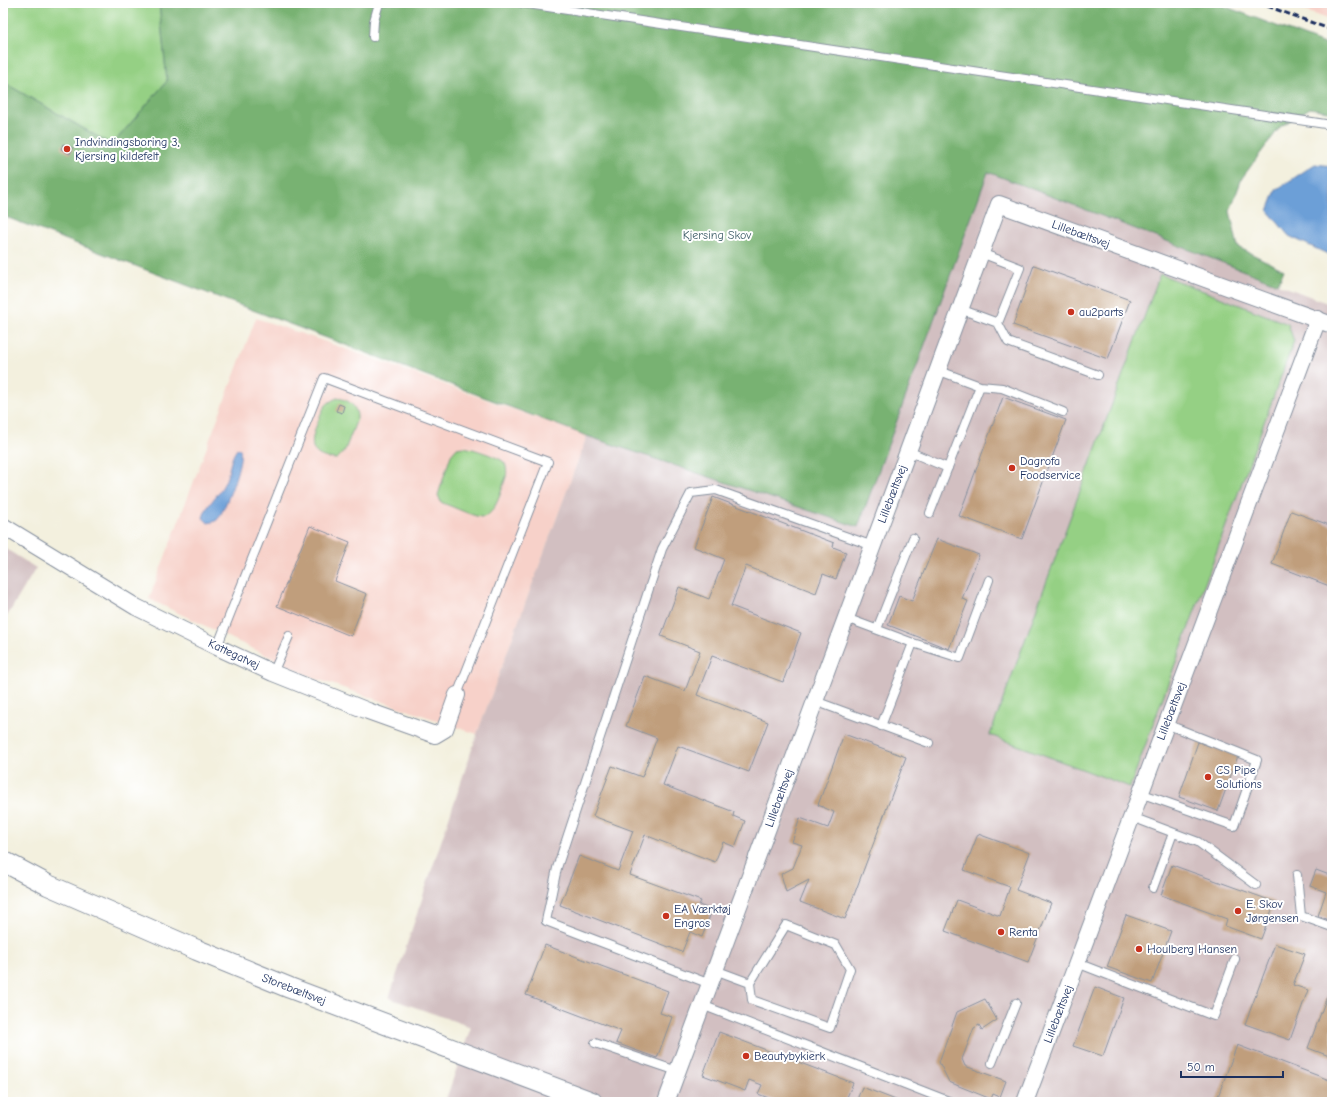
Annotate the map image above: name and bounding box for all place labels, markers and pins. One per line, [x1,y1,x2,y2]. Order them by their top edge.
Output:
place label: Indvindingsboring 3, Kjersing kildefelt [75,135,179,163]
marker: Indvindingsboring 3, Kjersing kildefelt [62,144,72,154]
place label: au2parts [1079,305,1123,319]
marker: au2parts [1066,307,1076,317]
place label: Dagrofa Foodservice [1020,454,1081,482]
marker: Dagrofa Foodservice [1007,463,1017,473]
place label: CS Pipe Solutions [1216,763,1262,791]
marker: CS Pipe Solutions [1203,772,1213,782]
place label: E. Skov Jørgensen [1246,897,1299,925]
place label: EA Værktøj Engros [674,902,731,930]
marker: E. Skov Jørgensen [1233,906,1243,916]
marker: EA Værktøj Engros [661,911,671,921]
place label: Renta [1009,925,1038,939]
marker: Renta [996,927,1006,937]
place label: Houlberg Hansen [1147,942,1237,956]
marker: Houlberg Hansen [1134,944,1144,954]
place label: Beautybykierk [754,1049,826,1063]
marker: Beautybykierk [741,1051,751,1061]

